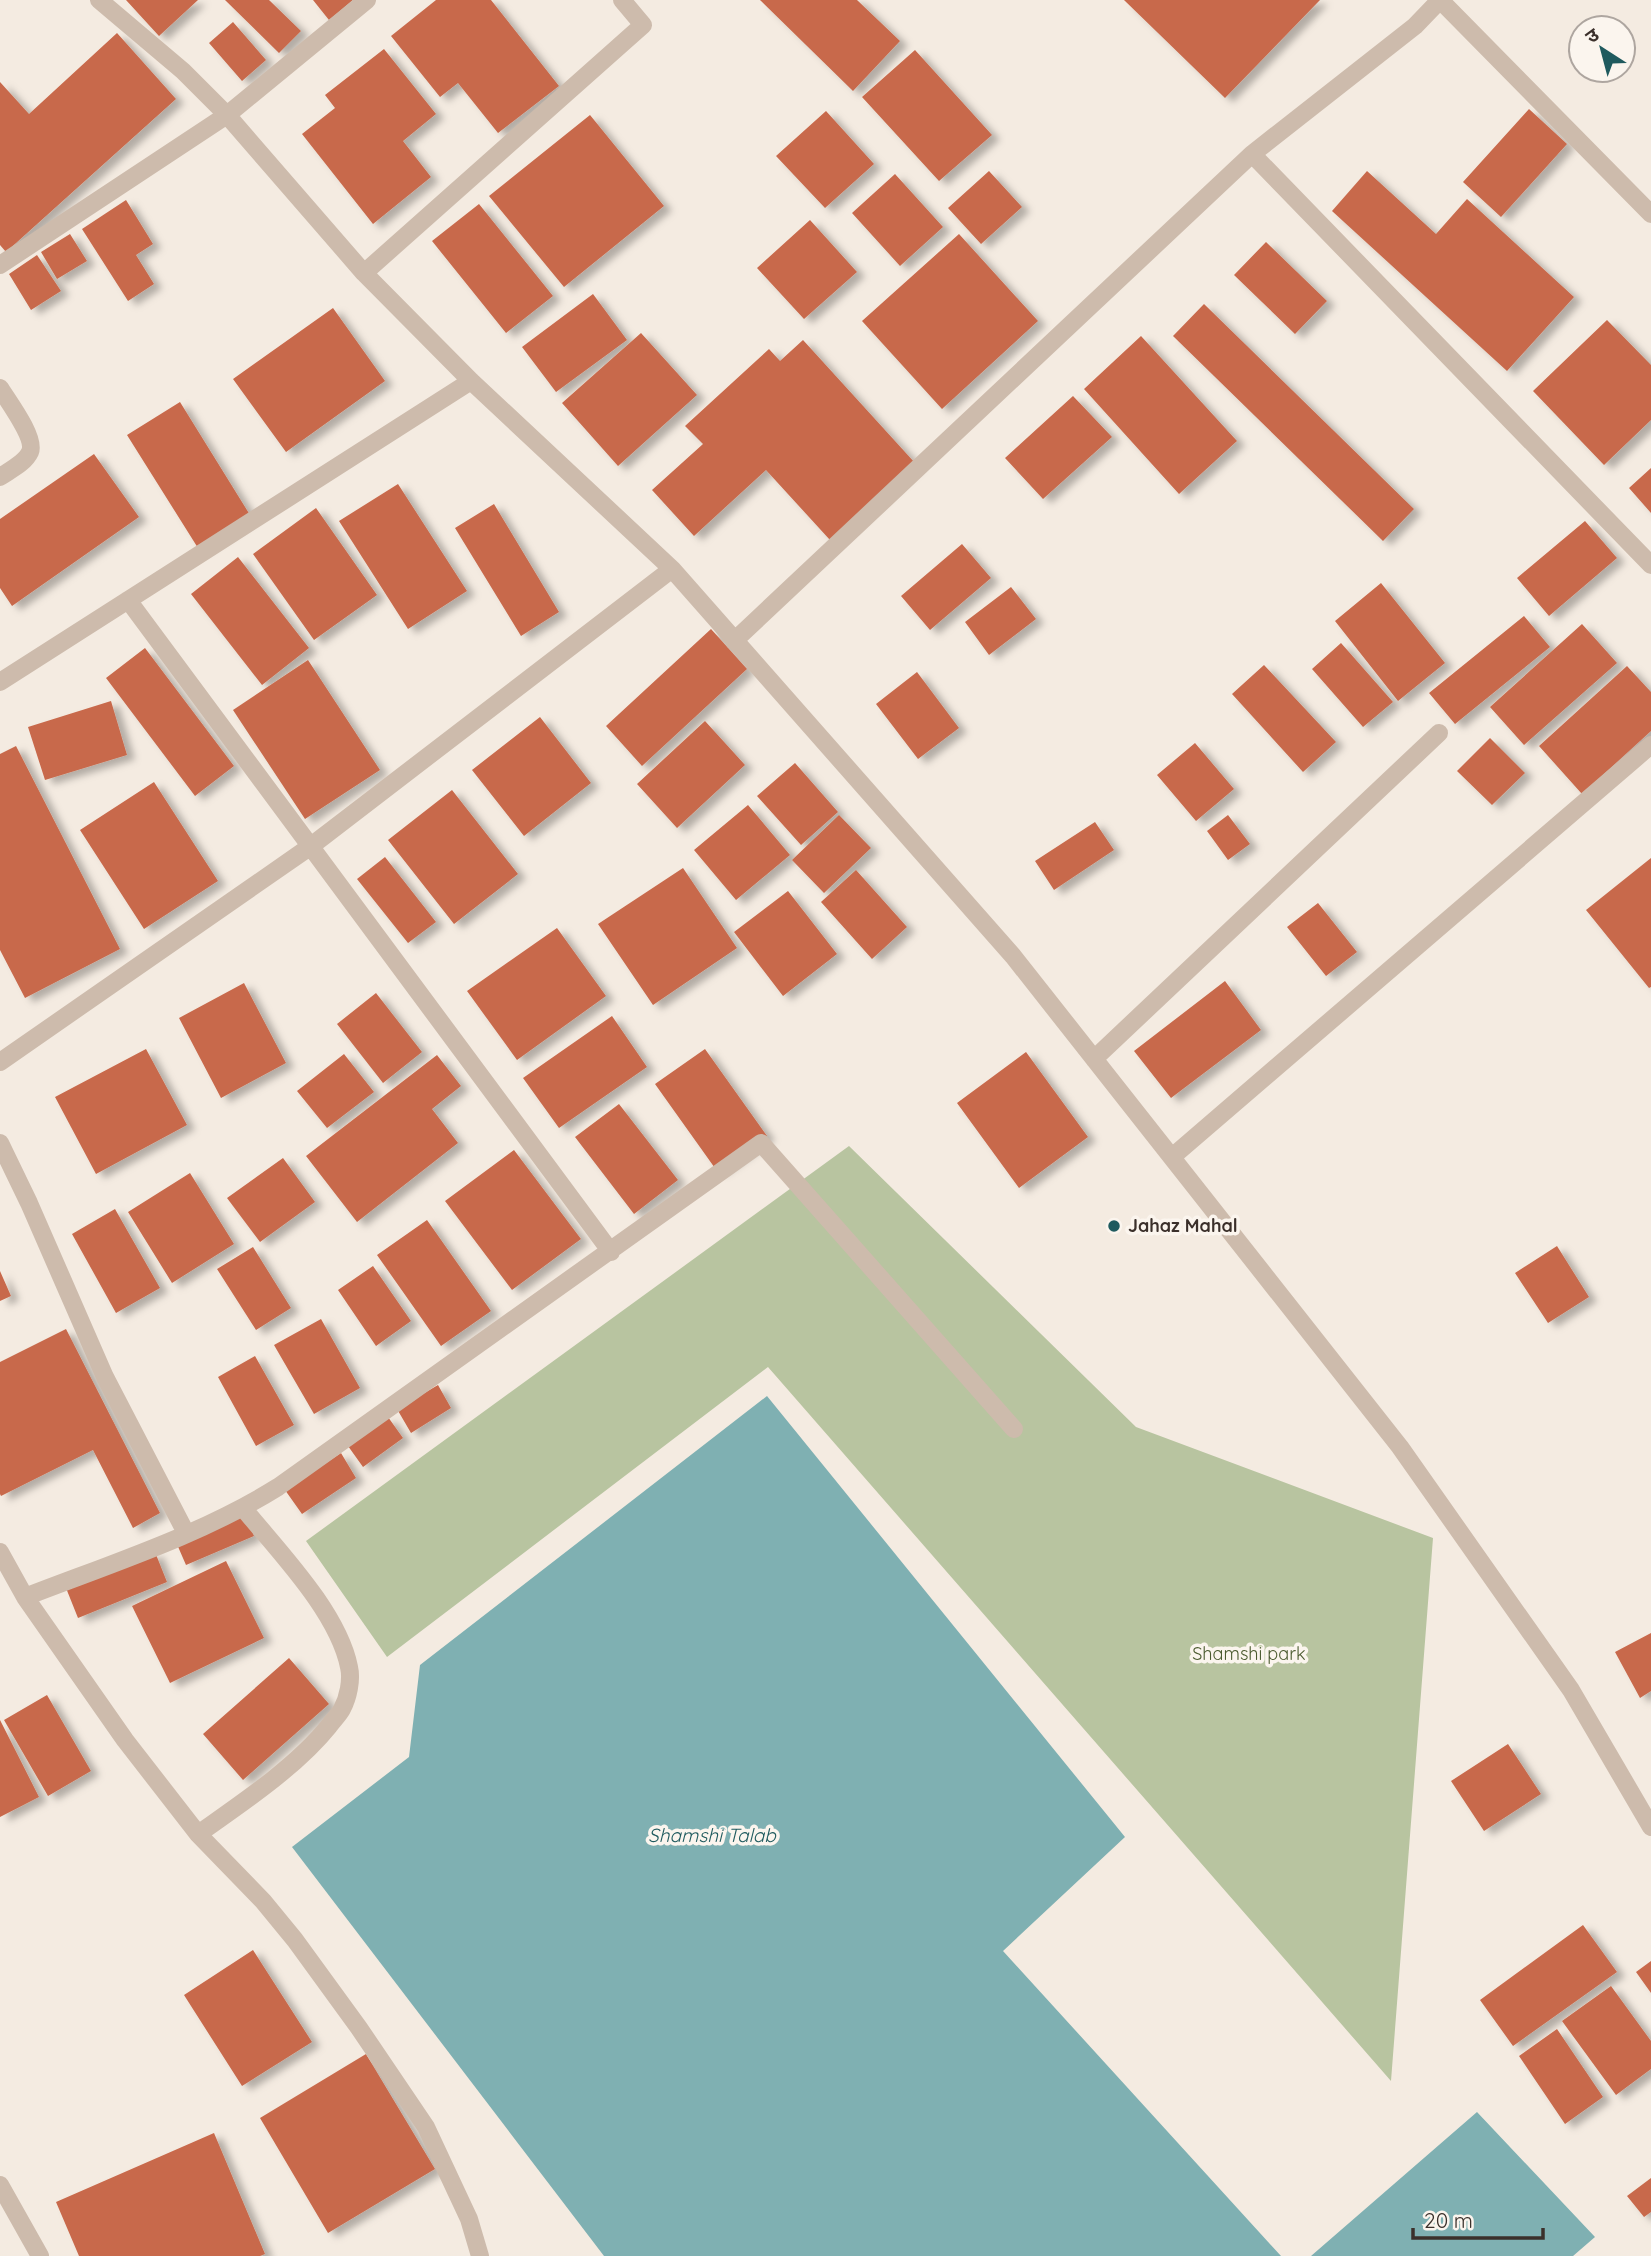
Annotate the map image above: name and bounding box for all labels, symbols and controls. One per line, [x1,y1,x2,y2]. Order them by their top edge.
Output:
north arrow [1567,14,1637,84]
text: उ [1580,22,1604,48]
place label: Jahaz Mahal [1128,1214,1238,1237]
marker: Jahaz Mahal [1106,1218,1122,1234]
park label: Shamshi park [1192,1642,1306,1665]
water label: Shamshi Talab [648,1823,777,1847]
scale bar [1413,2196,1542,2240]
text: 20 m [1424,2207,1473,2233]

